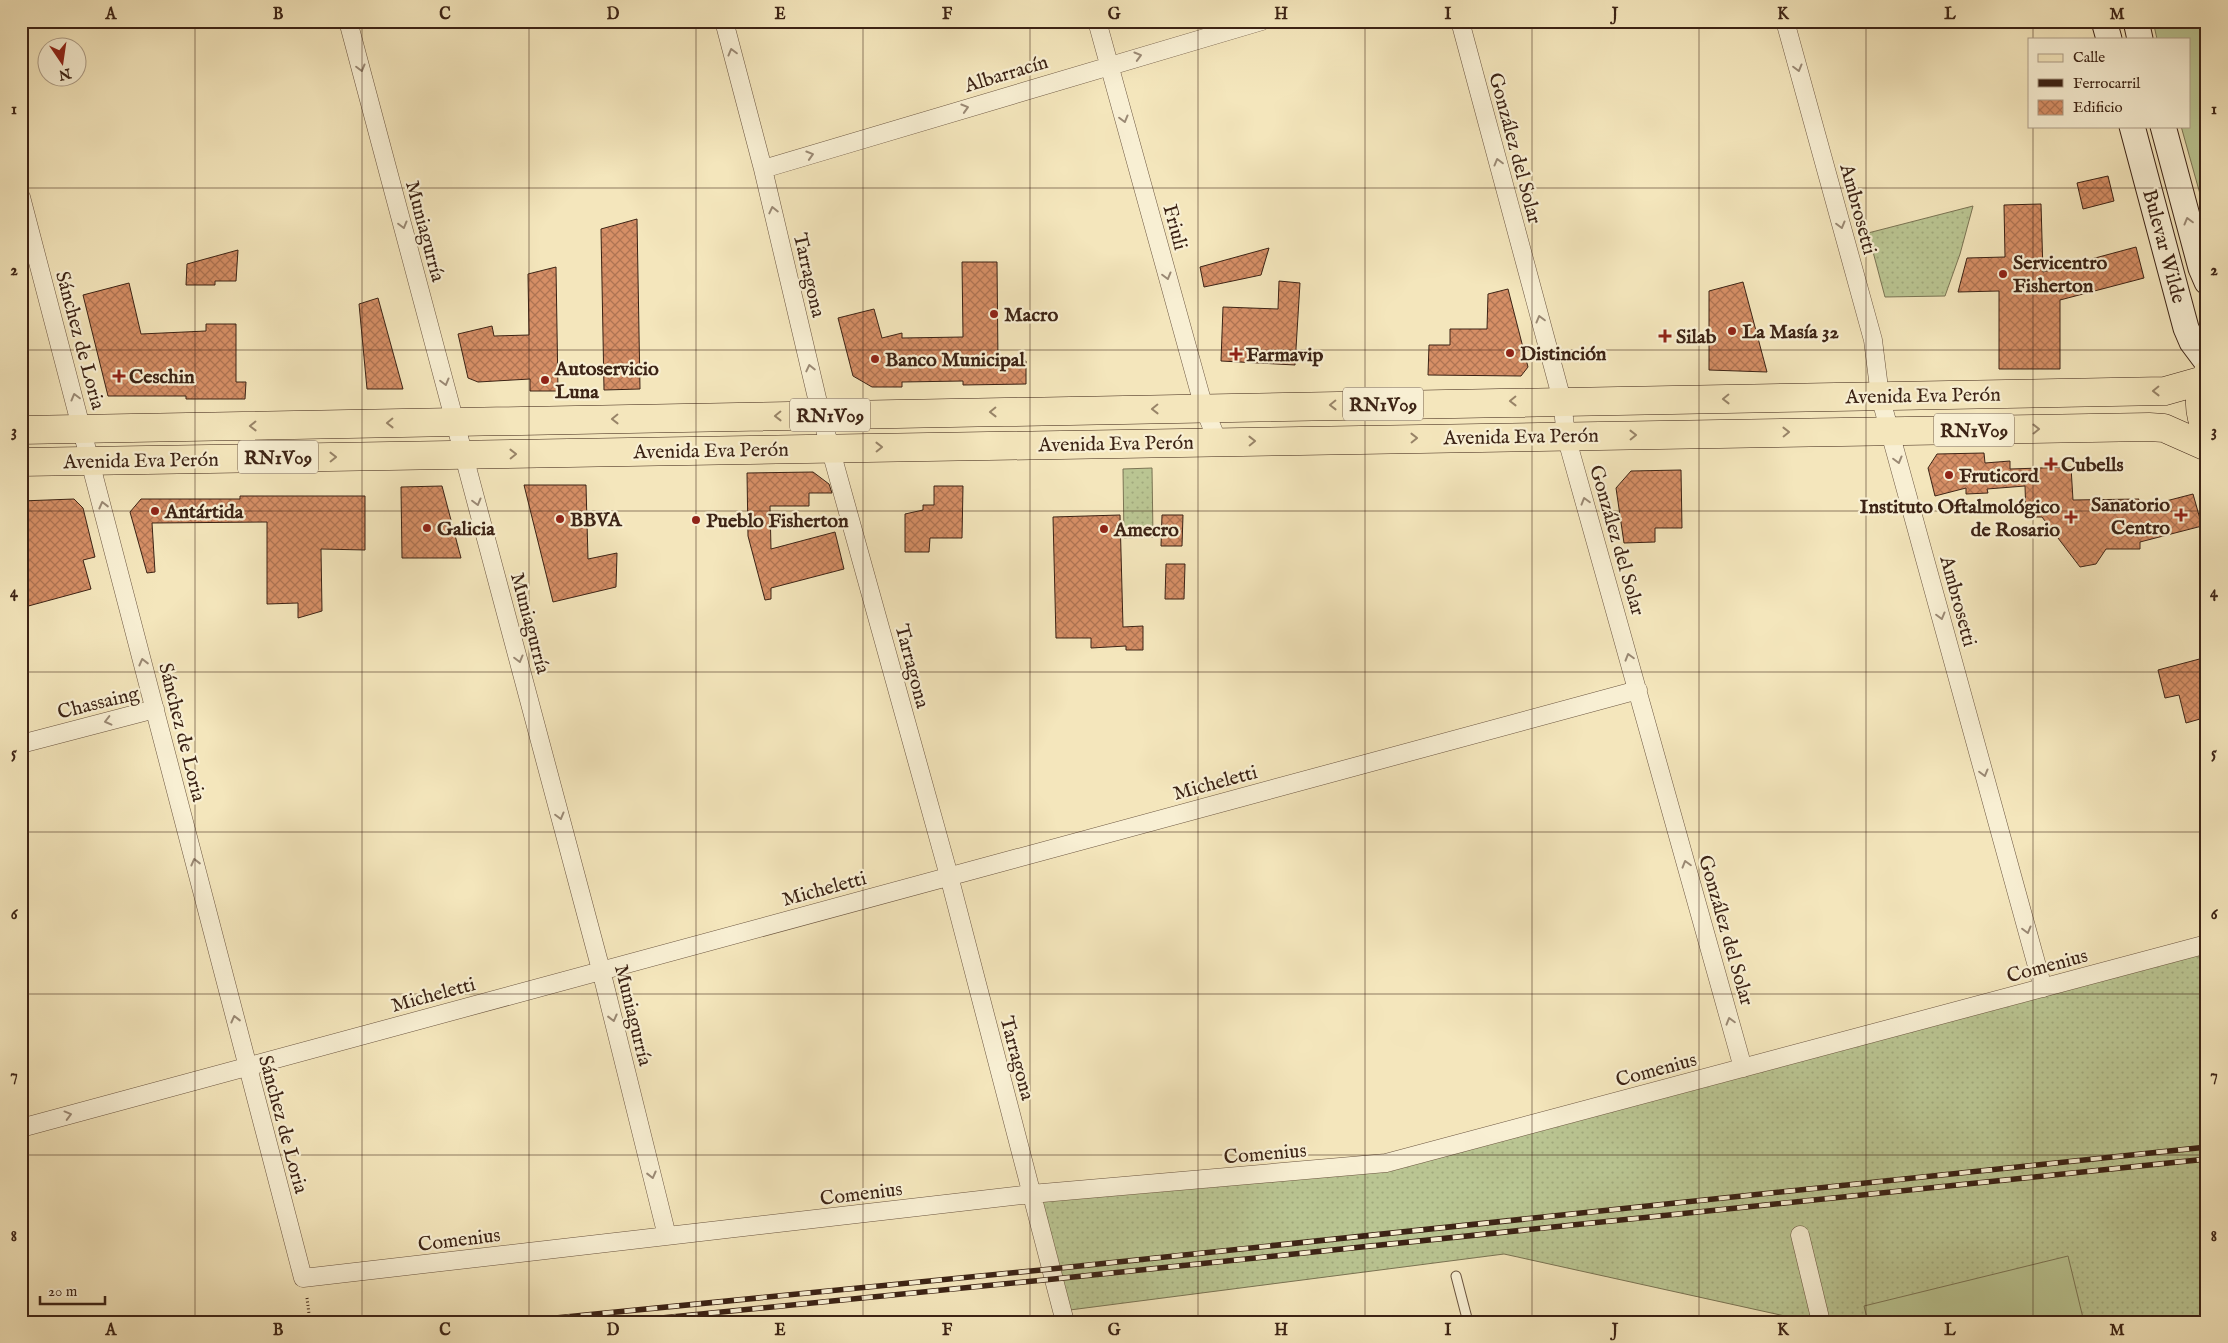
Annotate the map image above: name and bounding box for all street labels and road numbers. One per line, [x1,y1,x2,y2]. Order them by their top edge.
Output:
street label: Albarracín [961,50,1052,99]
street label: González del Solar [1482,70,1547,227]
street label: Ambrosetti [1833,160,1882,258]
street label: Muniagurría [399,178,450,285]
street label: Bulevar Wilde [2136,187,2191,306]
street label: Friuli [1156,202,1193,253]
street label: Tarragona [787,231,830,320]
street label: Sánchez de Loria [49,268,110,413]
street label: Avenida Eva Perón [1844,383,2001,410]
road number: RN1V09 [1343,388,1423,420]
road number: RN1V09 [790,398,870,432]
road number: RN1V09 [1934,414,2014,446]
street label: Avenida Eva Perón [1442,424,1599,451]
street label: Avenida Eva Perón [1037,431,1194,458]
street label: Avenida Eva Perón [632,438,789,465]
road number: RN1V09 [238,441,318,474]
street label: Avenida Eva Perón [62,448,219,475]
street label: González del Solar [1583,462,1650,619]
street label: Ambrosetti [1933,552,1982,650]
street label: Muniagurría [504,570,555,677]
street label: Tarragona [888,622,935,711]
street label: Sánchez de Loria [152,660,211,805]
street label: Chassaing [55,681,143,726]
street label: Micheletti [1171,760,1260,807]
street label: González del Solar [1692,852,1759,1009]
street label: Micheletti [780,866,869,913]
street label: Comenius [2004,944,2091,989]
street label: Muniagurría [608,962,657,1069]
street label: Micheletti [389,972,478,1019]
street label: Tarragona [993,1014,1040,1103]
street label: Comenius [1613,1048,1700,1093]
street label: Sánchez de Loria [252,1052,313,1197]
street label: Comenius [1223,1138,1308,1171]
street label: Comenius [818,1177,904,1212]
street label: Comenius [416,1223,502,1258]

